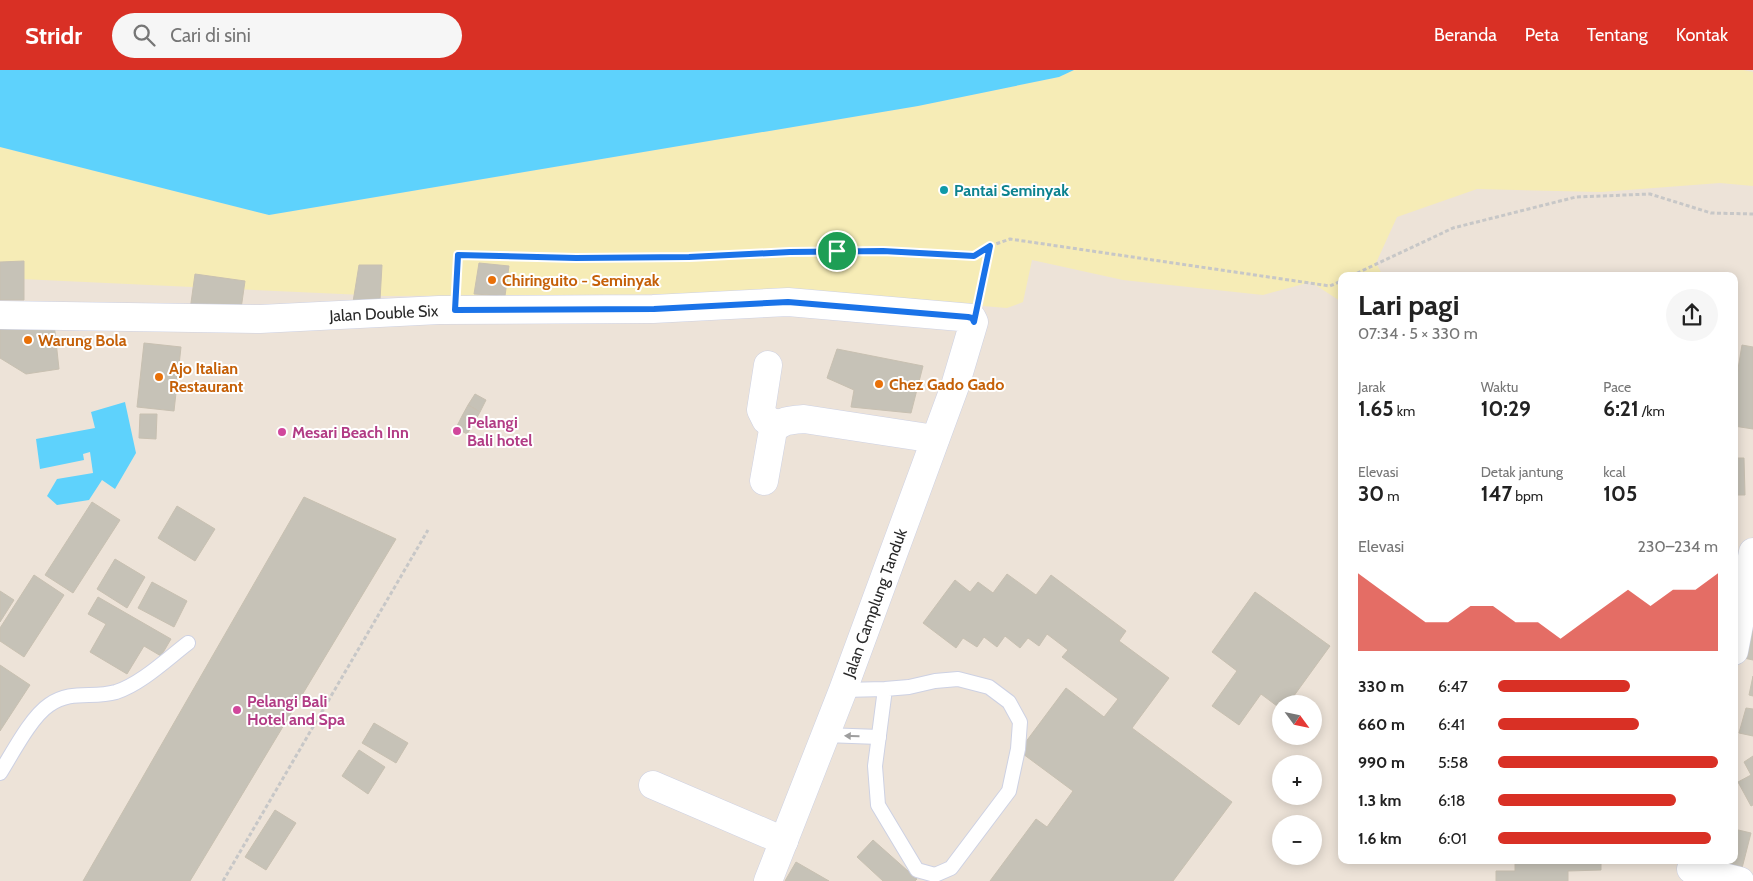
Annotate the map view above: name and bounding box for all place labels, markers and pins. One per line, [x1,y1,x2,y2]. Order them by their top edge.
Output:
place label: Pantai Seminyak [954,181,1069,200]
marker: Pantai Seminyak [938,184,950,196]
pin [816,230,858,272]
place label: Chiringuito - Seminyak [502,271,660,290]
marker: Chiringuito - Seminyak [486,274,498,286]
place label: Warung Bola [38,331,127,350]
marker: Warung Bola [22,334,34,346]
place label: Ajo Italian Restaurant [169,359,244,396]
marker: Ajo Italian Restaurant [153,371,165,383]
place label: Chez Gado Gado [889,375,1004,394]
marker: Chez Gado Gado [873,378,885,390]
place label: Pelangi Bali hotel [467,413,532,450]
place label: Mesari Beach Inn [292,423,409,442]
marker: Pelangi Bali hotel [451,425,463,437]
marker: Mesari Beach Inn [276,426,288,438]
place label: Pelangi Bali Hotel and Spa [247,692,345,729]
marker: Pelangi Bali Hotel and Spa [231,704,243,716]

